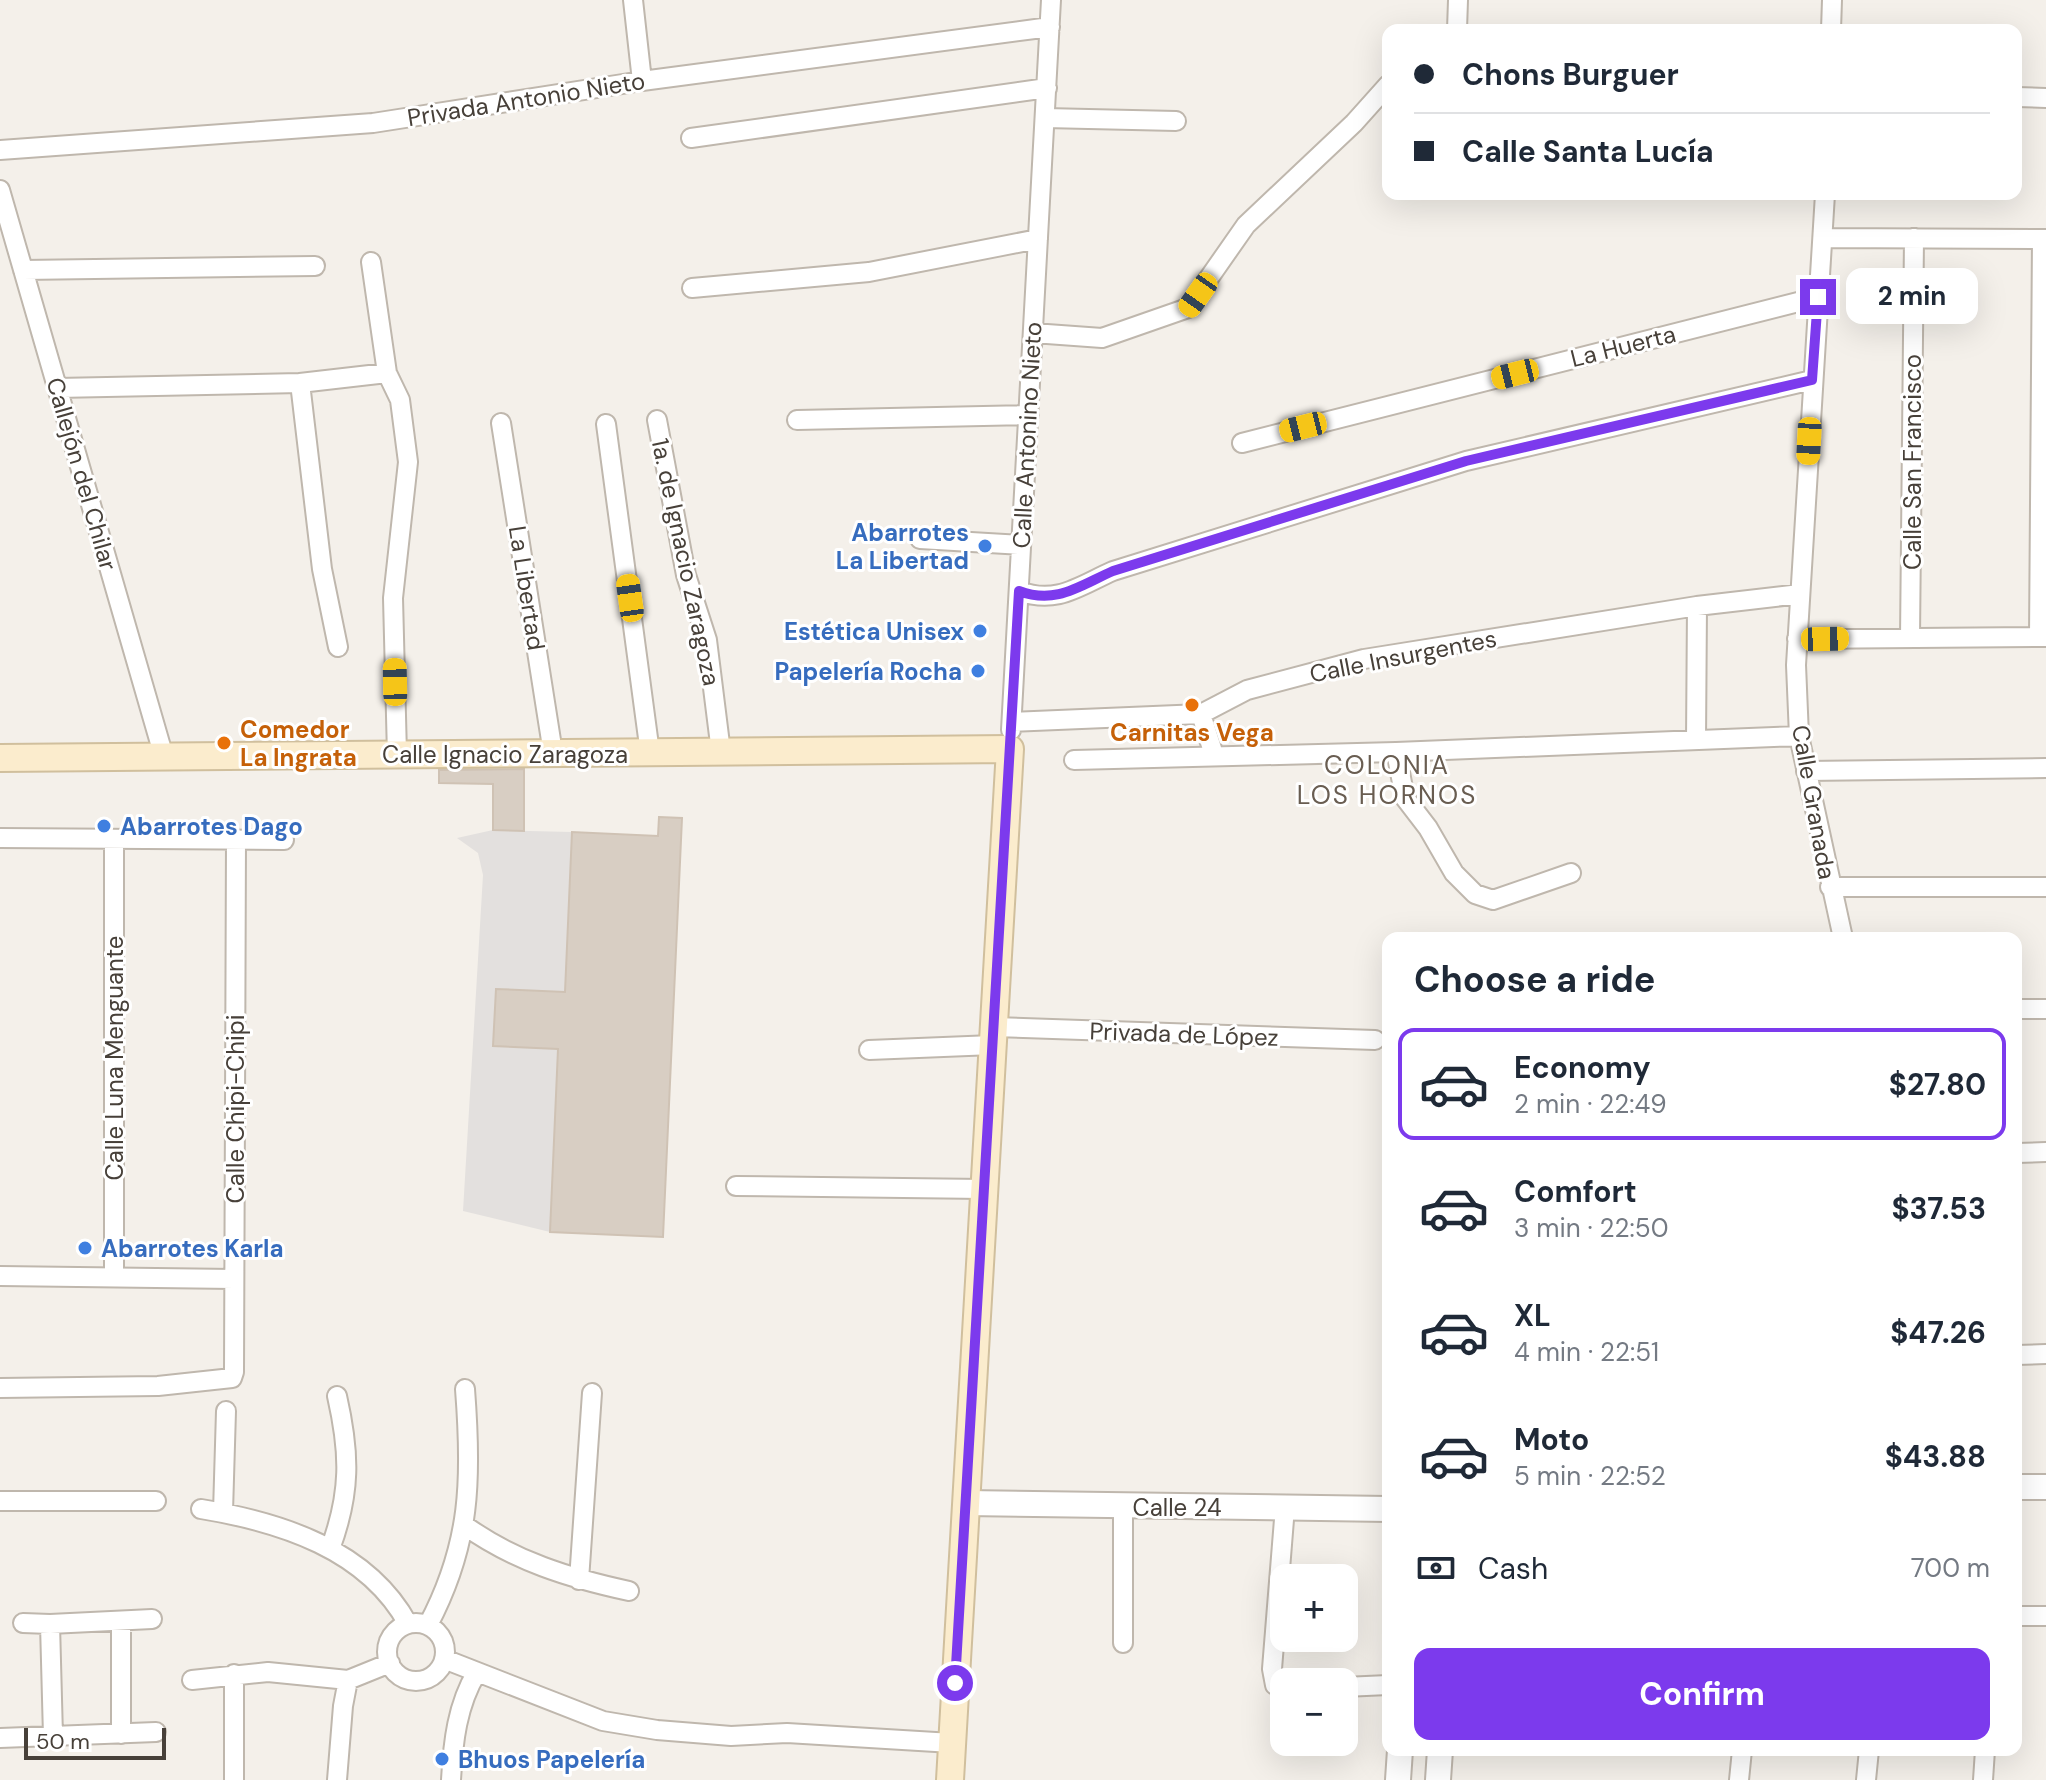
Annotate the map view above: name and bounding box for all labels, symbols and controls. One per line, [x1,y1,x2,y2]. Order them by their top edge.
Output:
text: Chons Burguer [1462,55,1679,94]
street label: Privada Antonio Nieto [405,65,647,133]
text: Calle Santa Lucía [1462,132,1714,171]
car [1174,268,1222,322]
callout: 2 min [1846,269,1978,325]
route end [1800,279,1836,315]
text: 2 min [1878,279,1946,313]
street label: La Huerta [1567,318,1679,374]
street label: Calle Antonino Nieto [1006,321,1048,549]
street label: Calle San Francisco [1897,354,1928,570]
car [1489,357,1541,391]
street label: Callejón del Chilar [40,374,124,574]
car [1277,410,1329,444]
car [1796,416,1822,466]
street label: 1a. de Ignacio Zaragoza [645,436,727,688]
place label: Abarrotes La Libertad [836,517,969,576]
street label: La Libertad [502,524,552,652]
marker: Abarrotes La Libertad [976,537,994,555]
car [615,573,645,623]
place label: Estética Unisex [784,616,964,647]
marker: Estética Unisex [971,622,989,640]
street label: Calle Insurgentes [1307,623,1499,689]
car [1801,627,1849,651]
place label: Papelería Rocha [775,656,962,687]
car [383,658,407,706]
marker: Papelería Rocha [969,662,987,680]
marker: Carnitas Vega [1183,696,1201,714]
place label: Comedor La Ingrata [240,714,357,773]
place label: Carnitas Vega [1110,717,1274,748]
street label: Calle Granada [1785,722,1843,882]
marker: Comedor La Ingrata [215,734,233,752]
street label: Calle Ignacio Zaragoza [382,739,628,770]
district label: COLONIA LOS HORNOS [1297,748,1477,812]
place label: Abarrotes Dago [120,811,303,842]
marker: Abarrotes Dago [95,817,113,835]
street label: Calle Luna Menguante [99,936,130,1180]
text: Choose a ride [1414,956,1655,1003]
street label: Calle Chipi-Chipi [220,1014,251,1204]
street label: Privada de López [1089,1015,1279,1053]
icon: car [1418,1048,1490,1120]
text: Economy [1514,1048,1651,1087]
text: $27.80 [1889,1065,1986,1104]
text: 2 min · 22:49 [1514,1087,1667,1121]
icon: car [1418,1172,1490,1244]
text: Comfort [1514,1172,1637,1211]
text: $37.53 [1891,1189,1986,1228]
text: 3 min · 22:50 [1514,1211,1668,1245]
place label: Abarrotes Karla [101,1233,284,1264]
marker: Abarrotes Karla [76,1239,94,1257]
icon: car [1418,1296,1490,1368]
text: XL [1514,1296,1551,1335]
text: $47.26 [1890,1313,1986,1352]
text: 4 min · 22:51 [1514,1335,1659,1369]
icon: car [1418,1420,1490,1492]
text: Moto [1514,1420,1589,1459]
text: $43.88 [1885,1437,1986,1476]
text: 5 min · 22:52 [1514,1459,1666,1493]
street label: Calle 24 [1133,1492,1221,1523]
icon: cash [1414,1546,1458,1590]
text: Cash [1478,1549,1548,1588]
text: 700 m [1911,1551,1990,1585]
map controls [1270,1564,1358,1756]
button: + [1270,1564,1358,1652]
button: Confirm [1414,1648,1990,1740]
route start [937,1665,973,1701]
button: − [1270,1668,1358,1756]
scale bar [24,1724,166,1760]
text: 50 m [36,1727,90,1756]
place label: Bhuos Papelería [458,1744,645,1775]
marker: Bhuos Papelería [433,1750,451,1768]

